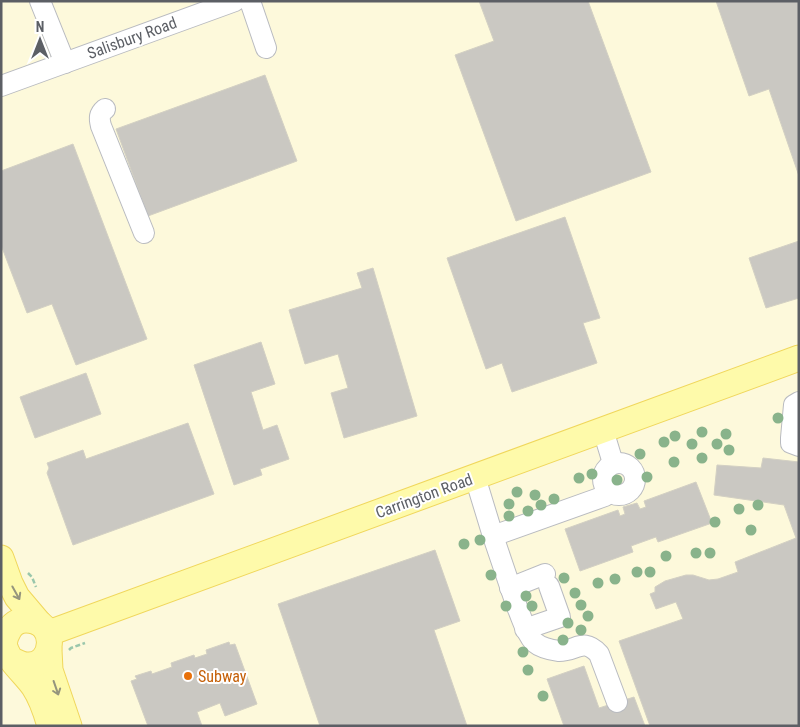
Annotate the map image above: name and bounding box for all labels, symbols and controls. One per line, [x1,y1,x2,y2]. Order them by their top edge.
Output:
street label: Salisbury Road [85,13,179,63]
north arrow [15,15,65,65]
text: N [36,19,44,35]
street label: Carrington Road [373,470,475,522]
one-way arrow [12,585,21,600]
place label: Subway [198,667,247,686]
marker: Subway [182,670,194,682]
one-way arrow [52,680,61,696]

